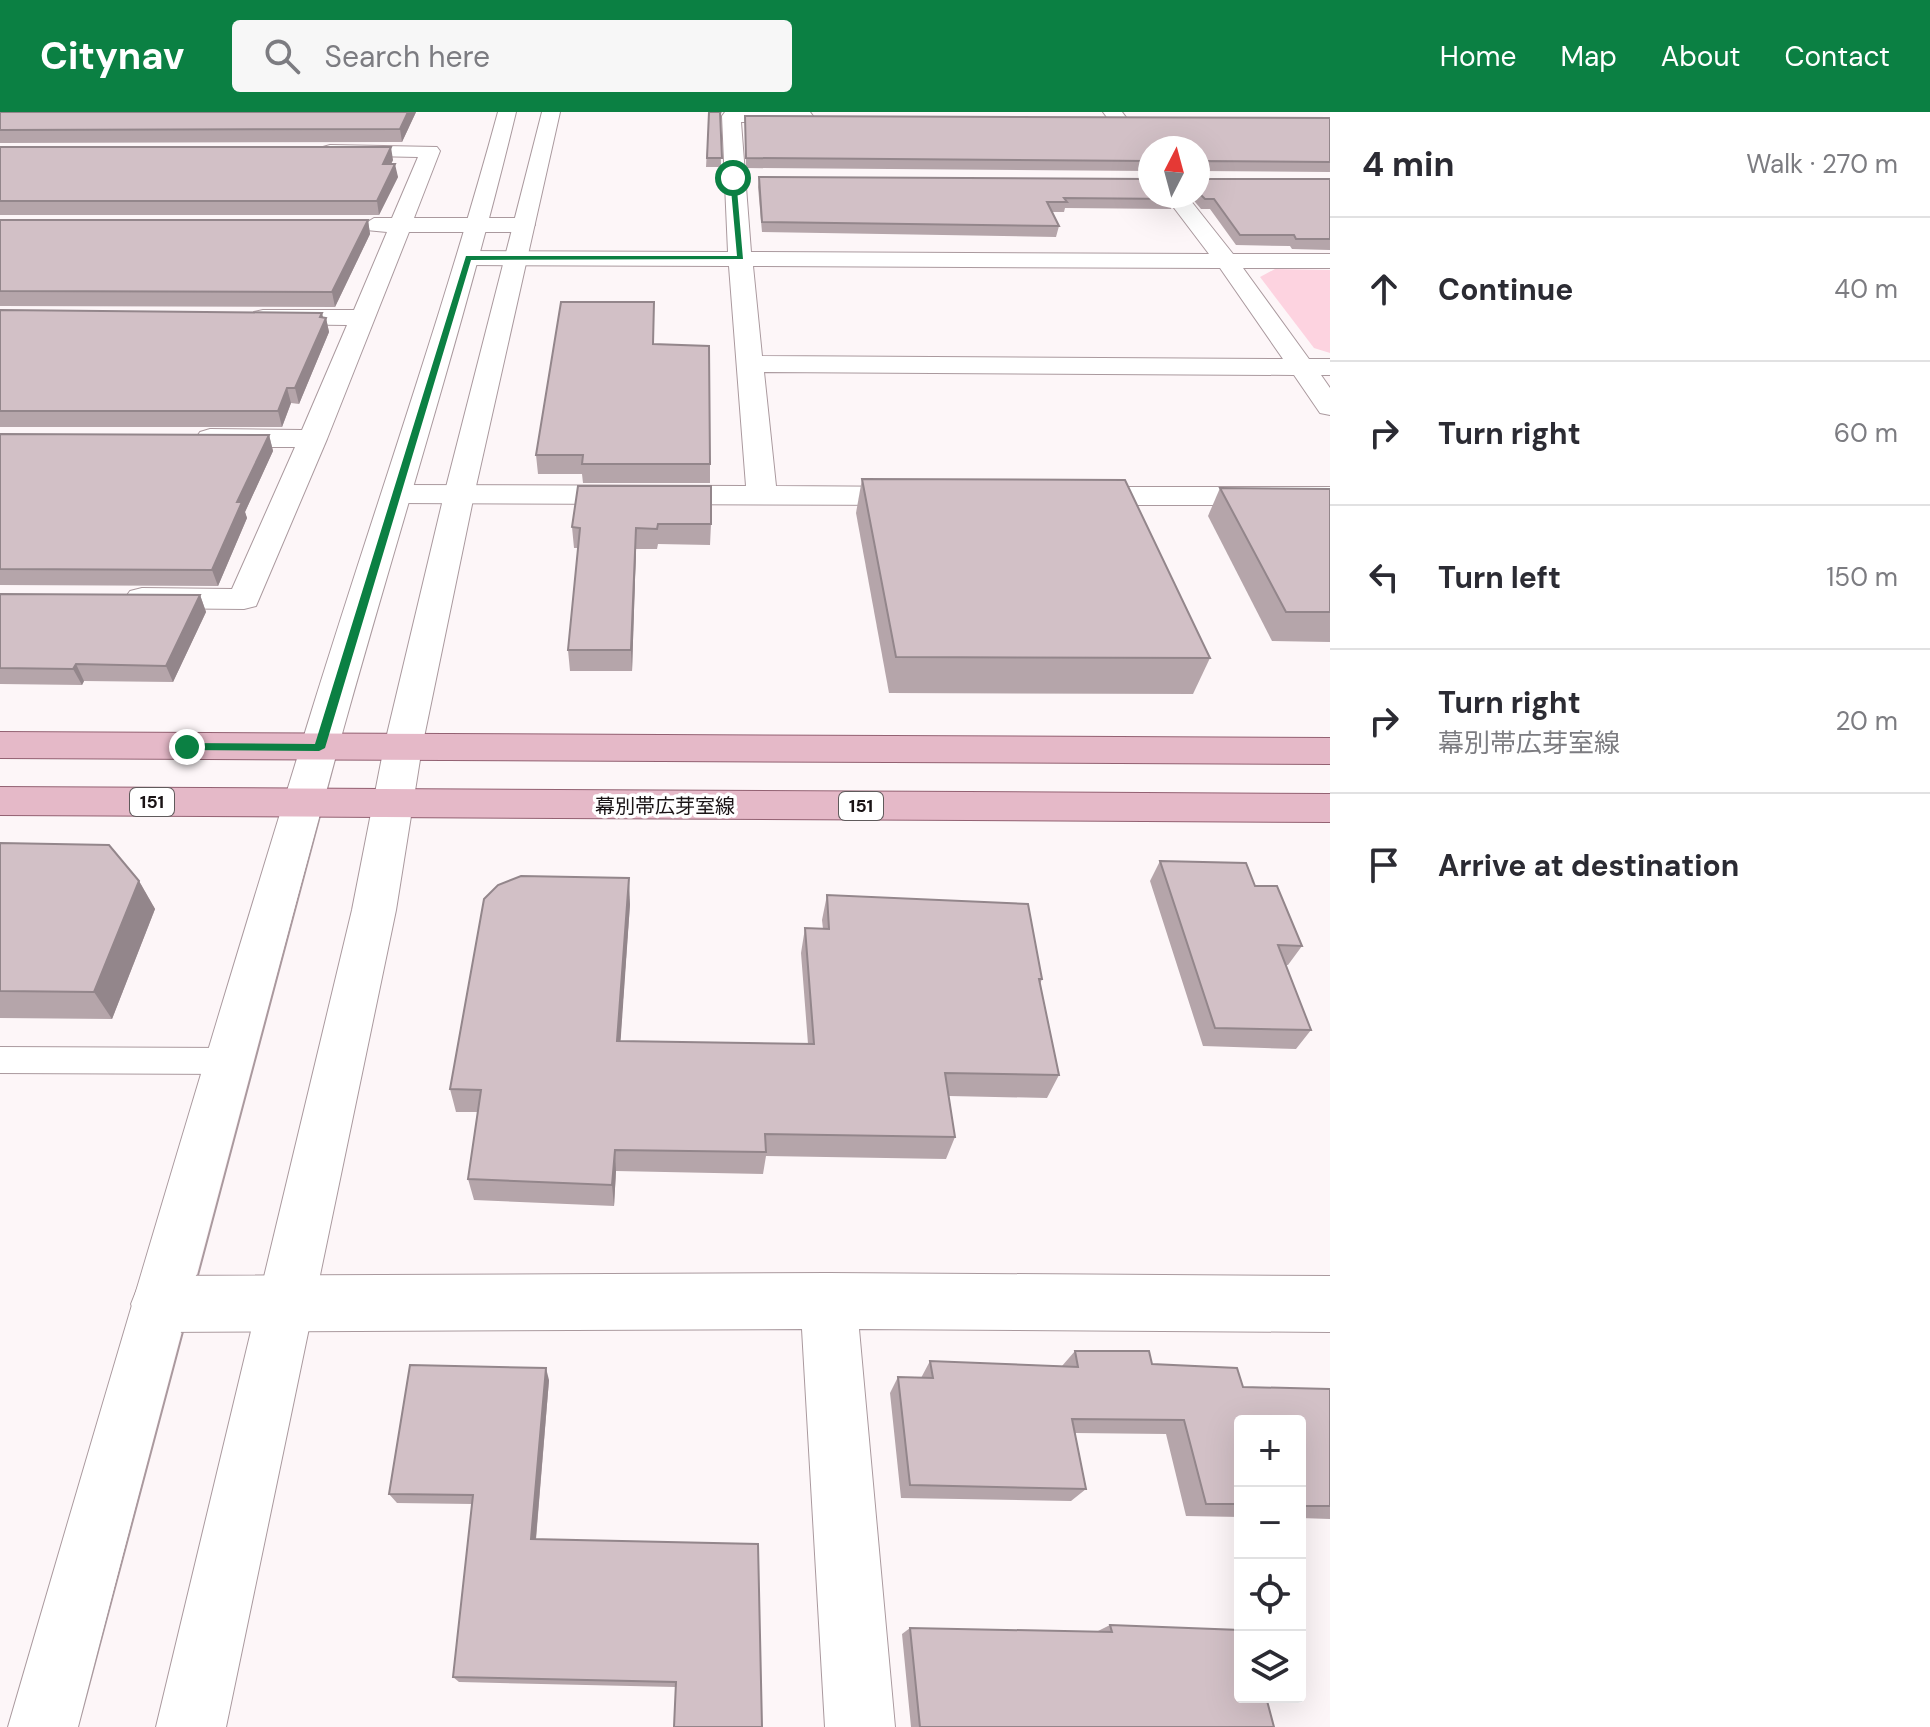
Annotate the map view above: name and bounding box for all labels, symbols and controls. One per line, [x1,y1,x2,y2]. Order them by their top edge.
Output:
search box [232,20,792,92]
text: Citynav [40,31,184,81]
icon: search [260,34,304,78]
text: Search here [324,37,490,76]
text: Home [1440,38,1516,75]
text: Map [1560,38,1617,75]
text: About [1661,38,1740,75]
text: Contact [1784,38,1890,75]
north arrow [1138,136,1210,208]
text: 4 min [1362,142,1454,187]
text: Walk · 270 m [1746,147,1898,181]
route start [715,160,751,196]
icon: ahead [1362,267,1406,311]
text: Continue [1438,270,1573,309]
text: 40 m [1834,272,1898,306]
icon: right [1362,411,1406,455]
text: Turn right [1438,414,1581,453]
text: 60 m [1834,416,1898,450]
icon: left [1362,555,1406,599]
text: Turn left [1438,558,1561,597]
text: 150 m [1826,560,1898,594]
text: Turn right [1438,683,1581,722]
icon: right [1362,699,1406,743]
text: 20 m [1835,704,1898,738]
text: 幕別帯広芽室線 [1438,726,1620,760]
route end [169,729,205,765]
road number: 151 [130,788,174,816]
road number: 151 [839,792,883,820]
street label: 幕別帯広芽室線 [595,793,735,819]
icon: arrive [1362,843,1406,887]
text: Arrive at destination [1438,846,1739,885]
map controls [1234,1415,1306,1703]
button: + [1234,1415,1306,1487]
button: − [1234,1487,1306,1559]
button: locate [1234,1559,1306,1631]
button: layers [1234,1631,1306,1703]

